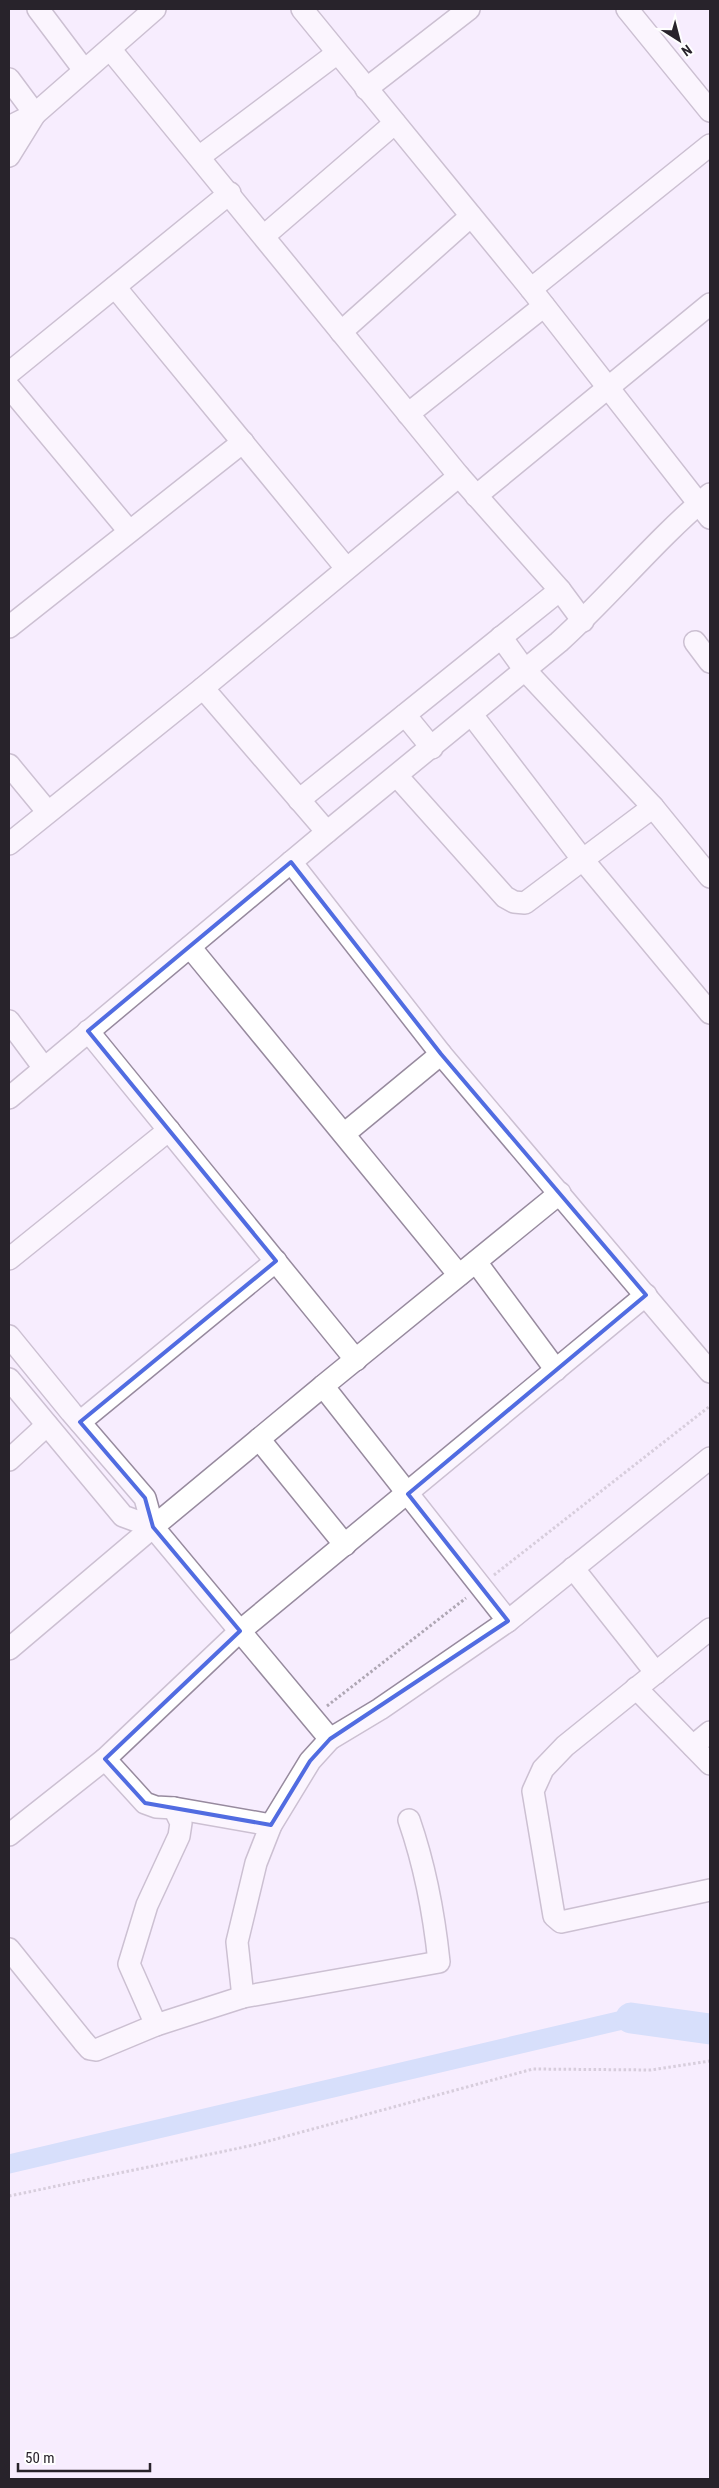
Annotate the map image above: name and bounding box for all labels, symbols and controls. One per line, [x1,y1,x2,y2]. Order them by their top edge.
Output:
north arrow [654,15,704,65]
text: N [678,42,695,60]
scale bar [18,2440,150,2472]
text: 50 m [25,2449,55,2467]

